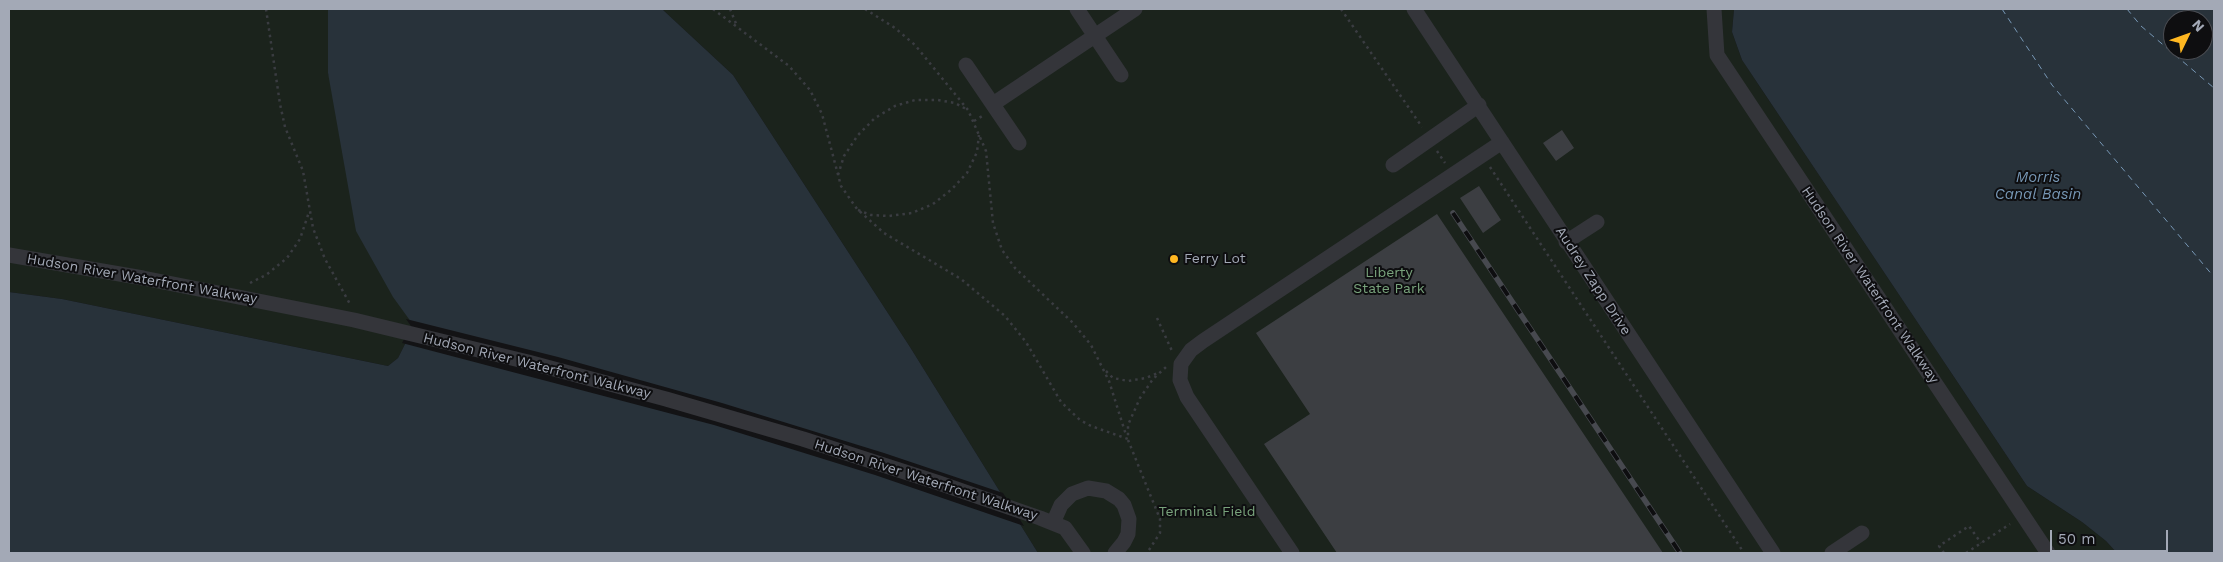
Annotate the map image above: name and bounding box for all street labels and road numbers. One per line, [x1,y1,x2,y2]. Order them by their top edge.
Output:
street label: Hudson River Waterfront Walkway [1798,183,1942,387]
street label: Audrey Zapp Drive [1552,224,1634,338]
street label: Hudson River Waterfront Walkway [25,250,259,308]
street label: Hudson River Waterfront Walkway [422,330,652,402]
street label: Hudson River Waterfront Walkway [812,436,1040,524]

